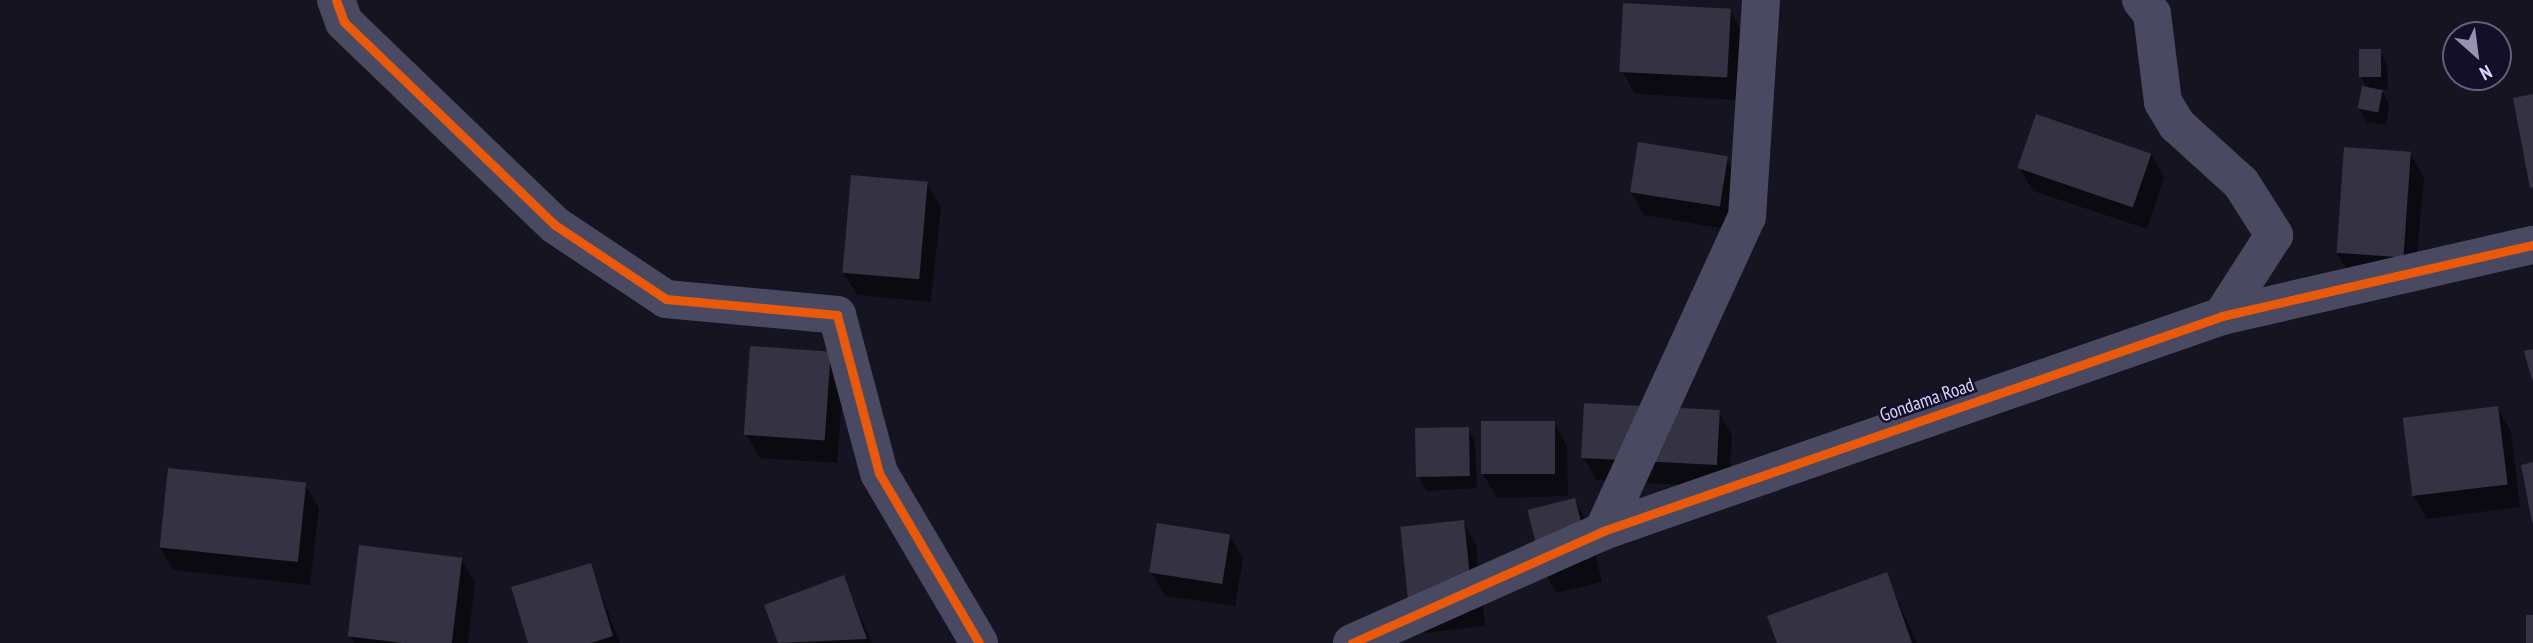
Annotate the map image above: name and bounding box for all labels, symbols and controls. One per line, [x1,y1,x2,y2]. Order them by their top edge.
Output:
north arrow [2442,21,2512,91]
text: N [2476,60,2496,86]
street label: Gondama Road [1877,373,1977,427]

